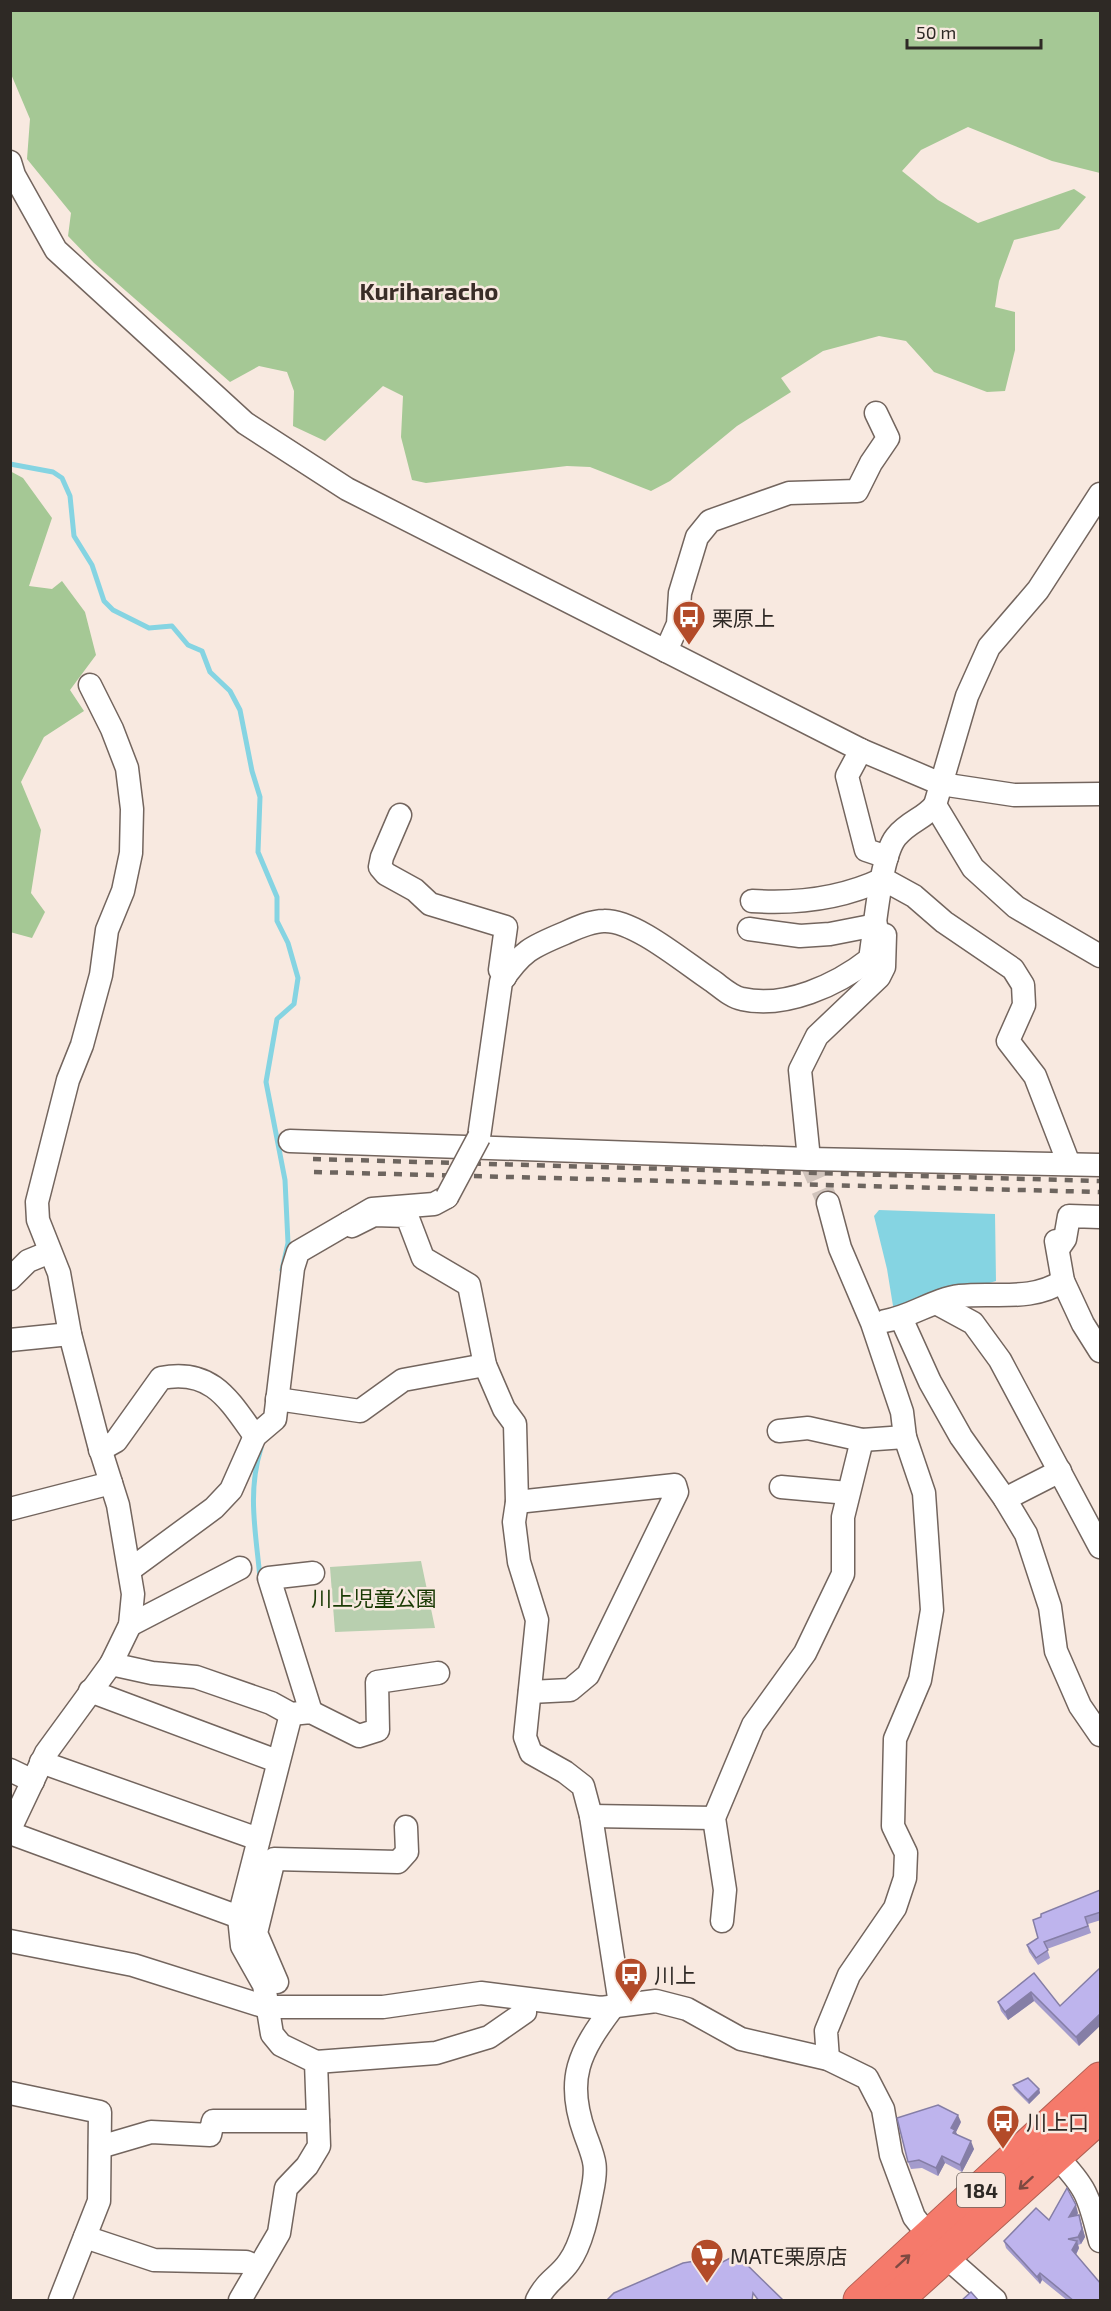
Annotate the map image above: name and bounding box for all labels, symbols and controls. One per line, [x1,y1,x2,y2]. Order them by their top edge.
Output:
scale bar [907,12,1040,50]
text: 50 m [916,21,956,43]
district label: Kuriharacho [360,276,498,305]
bus stop icon: 栗原上 [671,599,707,646]
place label: 栗原上 [712,605,775,630]
park label: 川上児童公園 [311,1585,437,1610]
bus stop icon: 川上 [613,1956,649,2003]
place label: 川上 [654,1962,696,1987]
bus stop icon: 川上口 [985,2103,1021,2150]
place label: 川上口 [1026,2109,1089,2134]
road number: 184 [957,2173,1005,2207]
one-way arrow [1019,2176,1034,2190]
supermarket icon: MATE栗原店 [689,2237,725,2284]
place label: MATE栗原店 [730,2243,847,2268]
one-way arrow [895,2254,910,2268]

